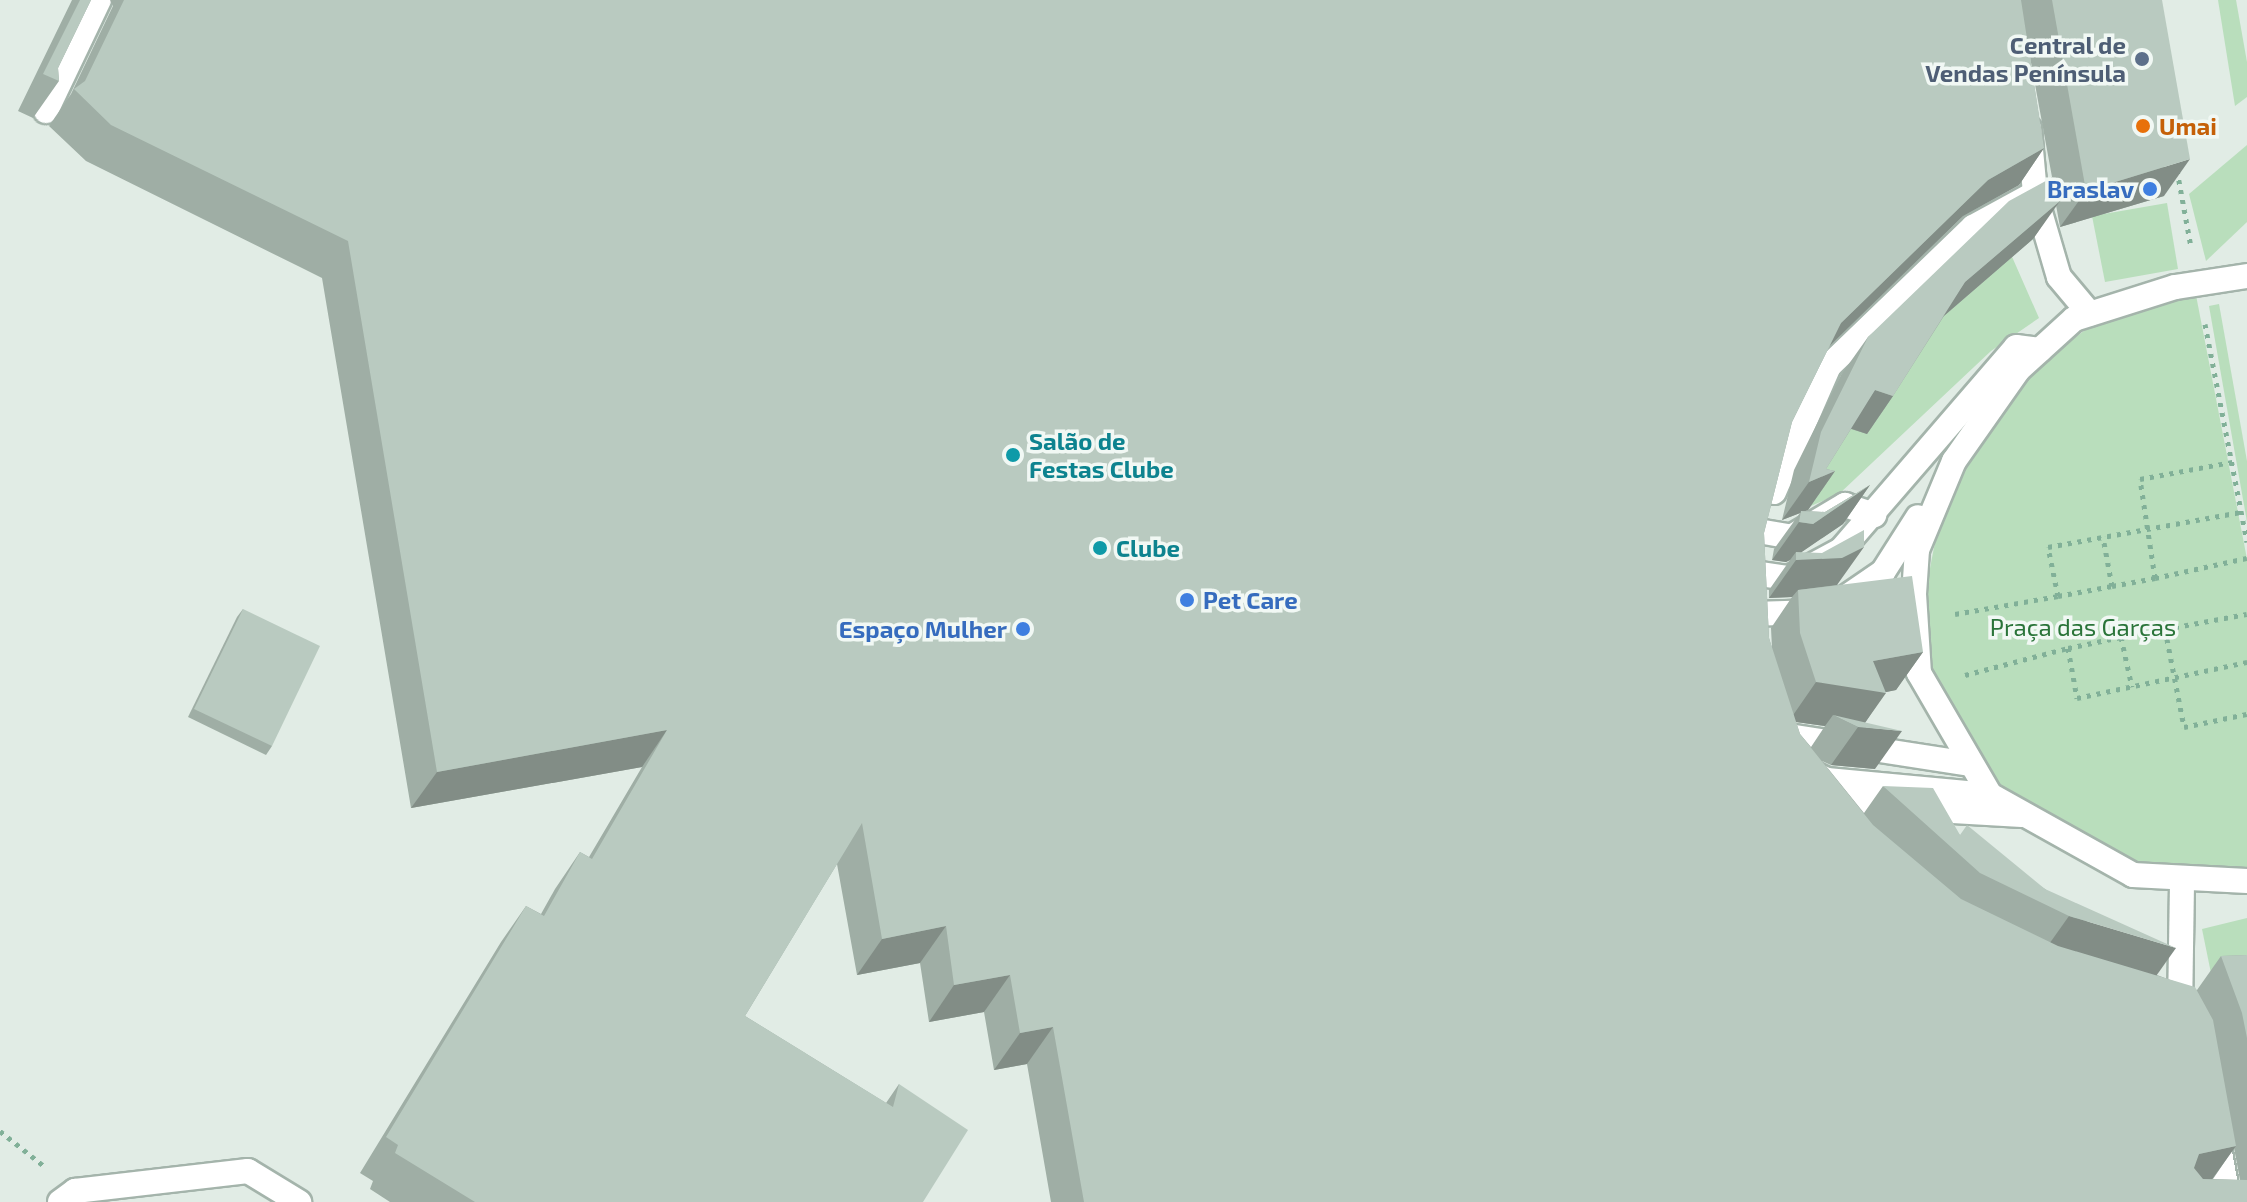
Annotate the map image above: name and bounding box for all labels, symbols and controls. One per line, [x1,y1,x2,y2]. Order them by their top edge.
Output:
place label: Central de Vendas Península [1925,31,2126,87]
marker: Central de Vendas Península [2133,50,2151,68]
place label: Umai [2159,112,2217,140]
marker: Umai [2134,117,2152,135]
place label: Braslav [2047,175,2134,203]
marker: Braslav [2141,180,2159,198]
place label: Salão de Festas Clube [1029,427,1174,483]
marker: Salão de Festas Clube [1004,446,1022,464]
place label: Clube [1116,534,1180,562]
marker: Clube [1091,539,1109,557]
place label: Pet Care [1203,586,1298,614]
marker: Pet Care [1178,591,1196,609]
park label: Praça das Garças [1990,613,2176,641]
place label: Espaço Mulher [839,615,1007,643]
marker: Espaço Mulher [1014,620,1032,638]

